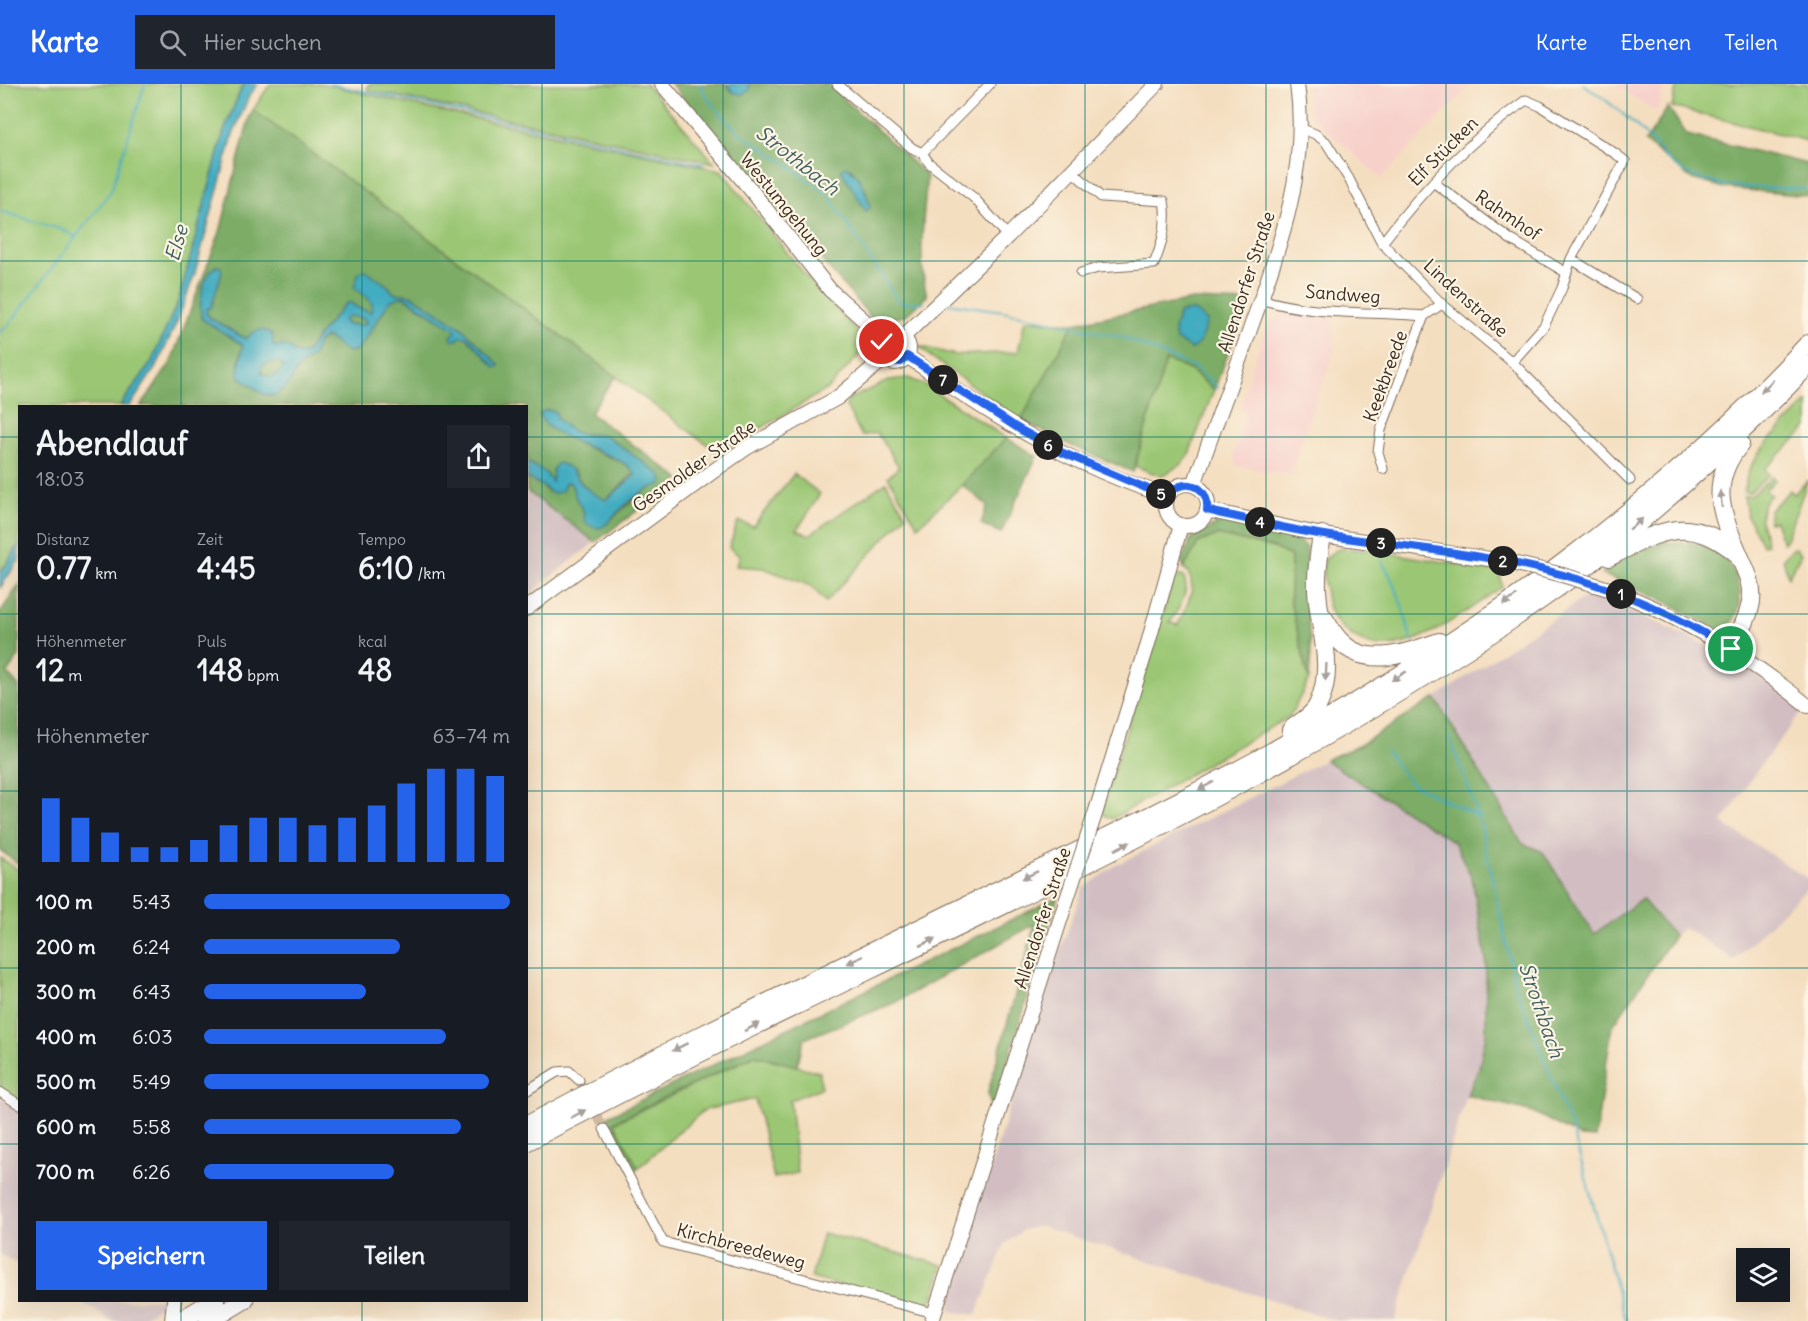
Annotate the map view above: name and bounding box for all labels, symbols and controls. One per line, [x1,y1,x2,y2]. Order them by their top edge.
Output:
search box [135,15,555,69]
text: Karte [30,24,99,60]
icon: search [156,26,189,59]
text: Hier suchen [204,28,322,56]
text: Karte [1536,29,1587,56]
text: Ebenen [1620,29,1691,56]
text: Teilen [1724,29,1778,56]
street label: Elf Stücken [1403,111,1483,191]
water label: Strothbach [751,120,845,201]
street label: Westumgehung [735,147,833,261]
street label: Rahmhof [1471,185,1546,246]
street label: Allendorfer Straße [1212,208,1280,356]
water label: Else [159,221,193,264]
street label: Lindenstraße [1419,254,1513,342]
street label: Sandweg [1305,280,1381,308]
pin [856,316,907,367]
icon: check [865,325,898,358]
street label: Keekbreede [1358,327,1412,425]
pin: 7 [928,365,958,395]
text: 7 [939,370,947,390]
one-way arrow [1761,378,1775,392]
street label: Gesmolder Straße [628,415,760,517]
text: Abendlauf [36,422,188,464]
button: share [447,425,510,488]
pin: 6 [1033,430,1063,460]
text: 6 [1043,435,1053,455]
text: 18:03 [36,466,85,491]
pin: 5 [1146,479,1176,509]
text: 5 [1156,484,1166,504]
one-way arrow [1717,489,1726,508]
pin: 4 [1245,507,1275,537]
text: 4 [1255,512,1265,532]
one-way arrow [1629,519,1644,531]
pin: 3 [1366,528,1396,558]
text: Distanz [36,529,90,549]
text: Zeit [197,529,223,549]
text: Tempo [358,529,406,549]
text: 3 [1376,533,1386,553]
pin: 2 [1488,546,1518,576]
text: 0.77 [36,549,91,587]
text: 4:45 [197,549,256,587]
text: 6:10 [358,549,414,587]
text: 2 [1499,551,1507,571]
text: km [91,563,117,583]
text: /km [414,563,446,583]
pin: 1 [1606,579,1636,609]
text: 1 [1618,584,1624,604]
one-way arrow [1502,594,1517,606]
pin [1705,623,1756,674]
text: Höhenmeter [36,631,127,651]
text: Puls [197,631,227,651]
text: kcal [358,631,387,651]
icon: arrive [1714,632,1747,665]
text: 12 [36,651,64,689]
text: 148 [197,651,244,689]
text: 48 [358,651,393,689]
one-way arrow [1321,662,1330,681]
text: m [64,665,82,685]
text: bpm [244,665,279,685]
one-way arrow [1391,670,1407,681]
text: Höhenmeter [36,723,149,748]
text: 63–74 m [433,723,510,748]
one-way arrow [1197,781,1215,791]
one-way arrow [1113,841,1130,851]
street label: Allendorfer Straße [1008,844,1076,992]
one-way arrow [1022,870,1039,879]
text: 100 m [36,889,93,914]
text: 5:43 [132,889,171,914]
text: 200 m [36,934,96,959]
text: 6:24 [132,934,170,959]
one-way arrow [919,937,936,946]
one-way arrow [847,956,864,965]
water label: Strothbach [1514,959,1570,1061]
text: 300 m [36,979,96,1004]
text: 6:43 [132,979,171,1004]
one-way arrow [744,1022,761,1031]
text: 400 m [36,1024,96,1049]
text: 6:03 [132,1024,173,1049]
one-way arrow [672,1042,689,1051]
text: 500 m [36,1069,96,1094]
text: 5:49 [132,1069,171,1094]
one-way arrow [570,1110,587,1119]
text: 600 m [36,1114,96,1139]
text: 5:58 [132,1114,171,1139]
text: 700 m [36,1159,94,1184]
text: 6:26 [132,1159,171,1184]
street label: Kirchbreedeweg [674,1218,808,1274]
button: Speichern [36,1221,267,1290]
button: Teilen [279,1221,510,1290]
map controls [1736,1248,1790,1302]
button: layers [1736,1248,1790,1302]

